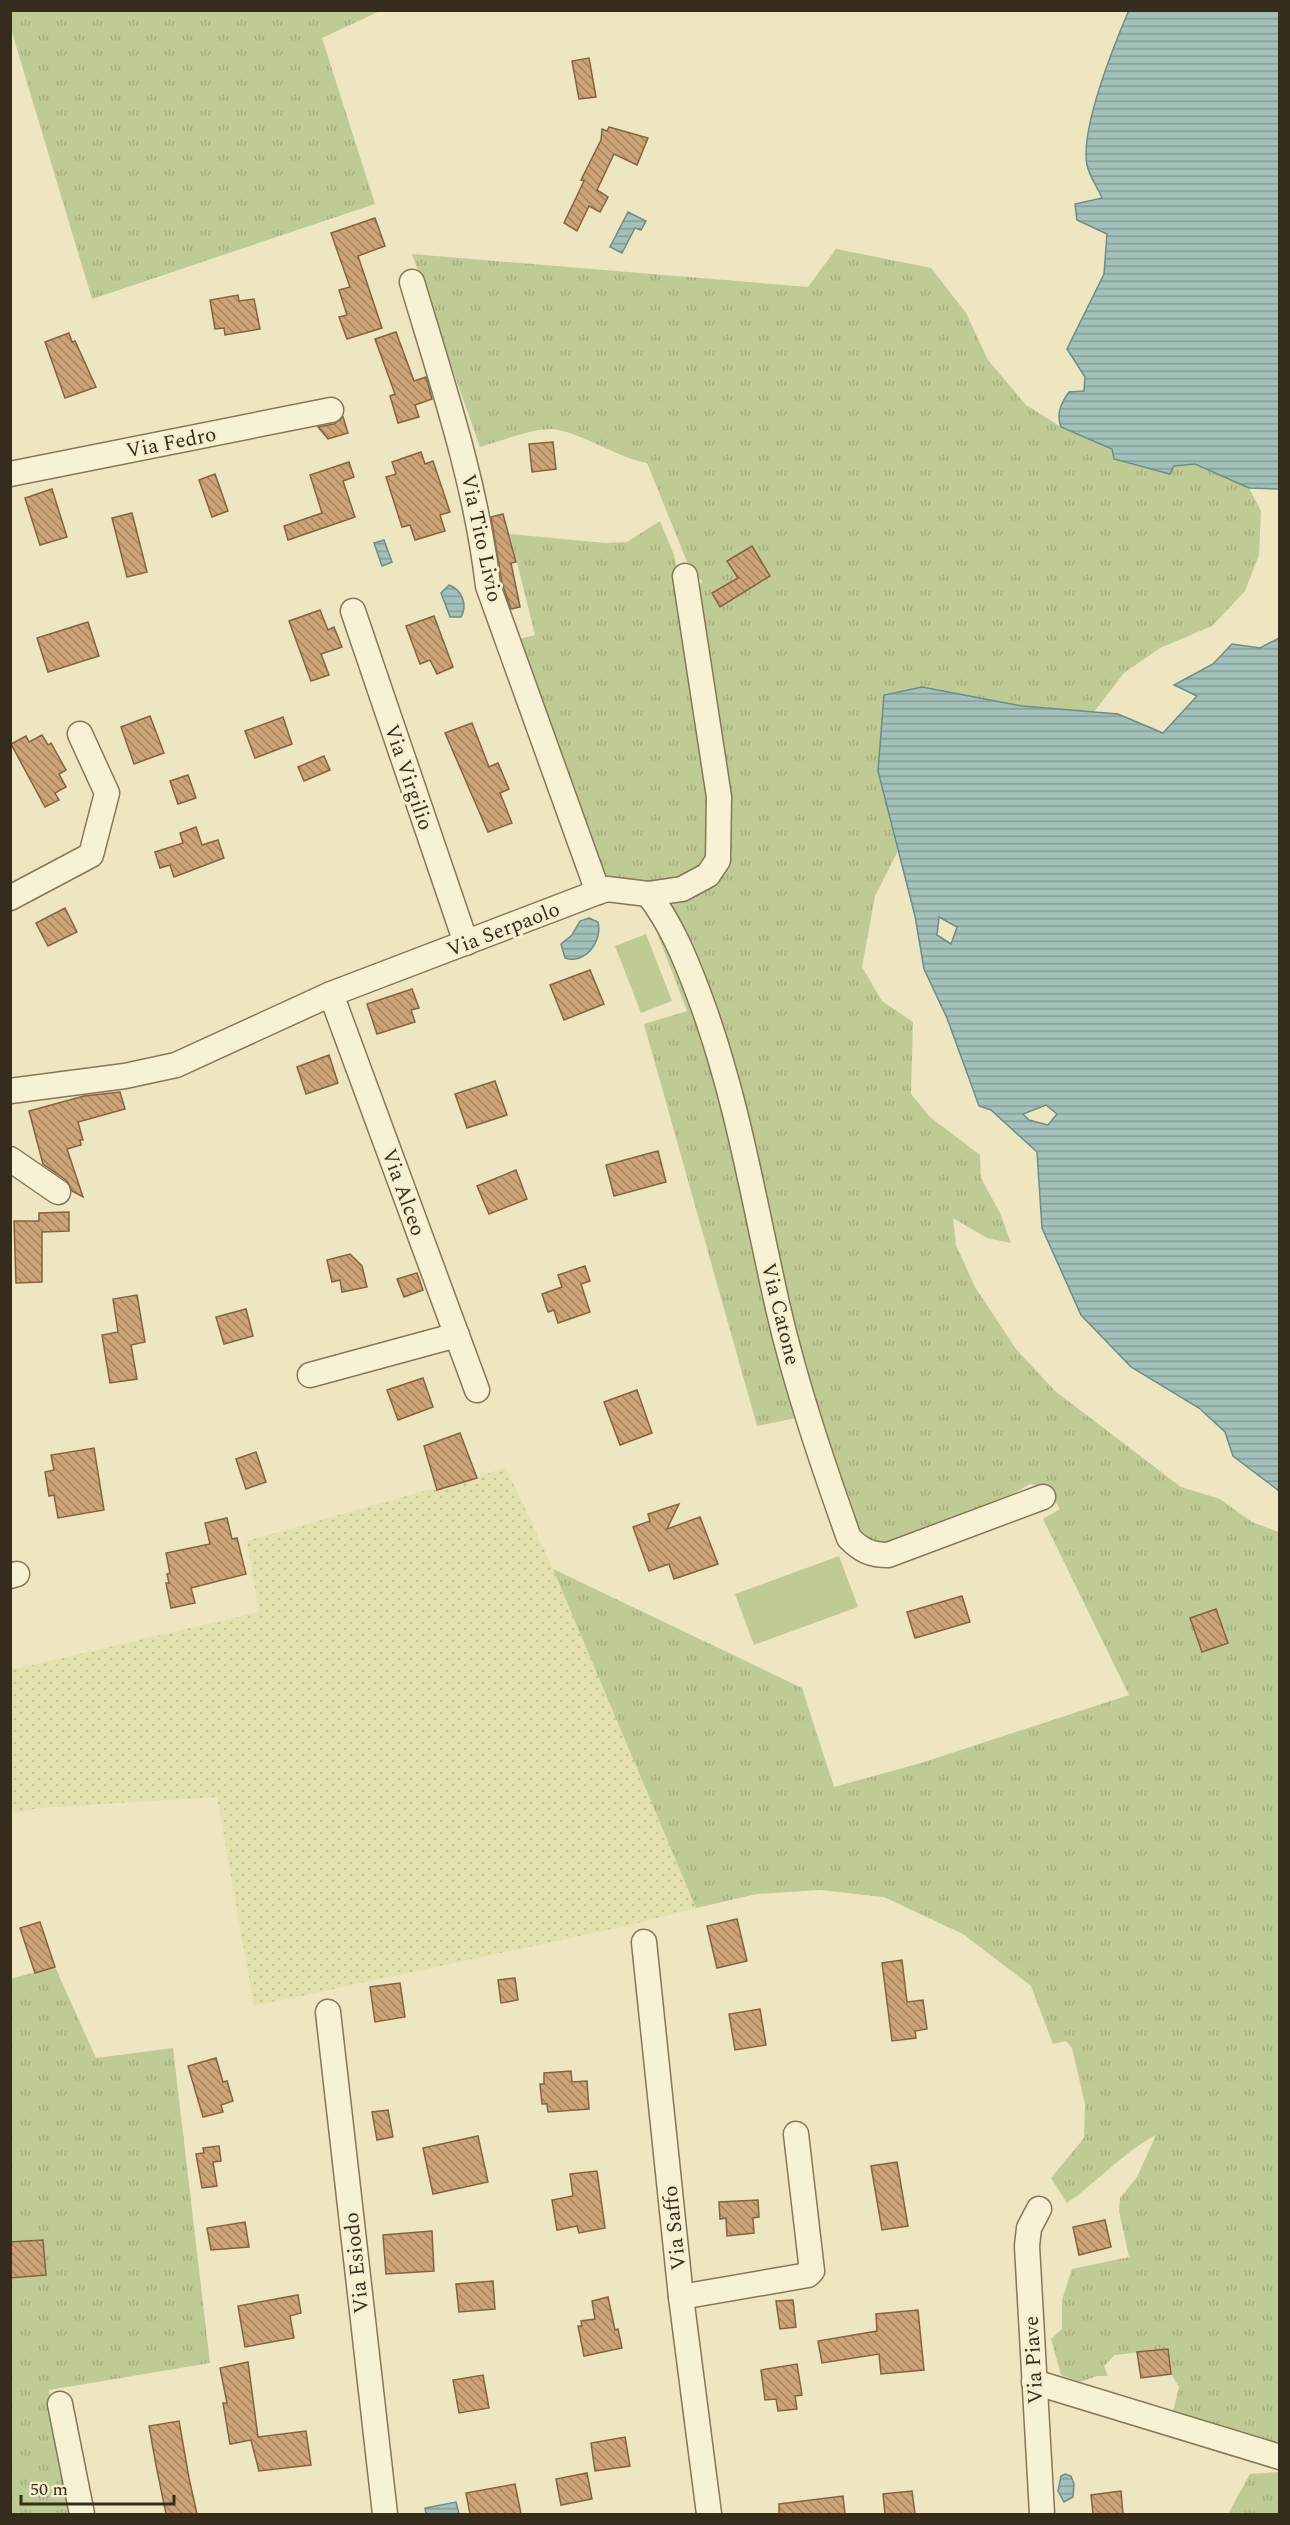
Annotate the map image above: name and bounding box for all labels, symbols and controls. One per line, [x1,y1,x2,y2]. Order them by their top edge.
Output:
street label: Via Fedro [123,419,219,467]
street label: Via Tito Livio [452,471,510,605]
street label: Via Virgilio [375,720,441,835]
street label: Via Serpaolo [442,894,565,966]
street label: Via Alceo [372,1144,434,1241]
street label: Via Catone [752,1260,808,1369]
street label: Via Saffo [655,2184,695,2272]
street label: Via Esiodo [336,2211,378,2315]
street label: Via Piave [1016,2315,1052,2405]
scale bar [21,2468,174,2506]
text: 50 m [30,2476,68,2503]

